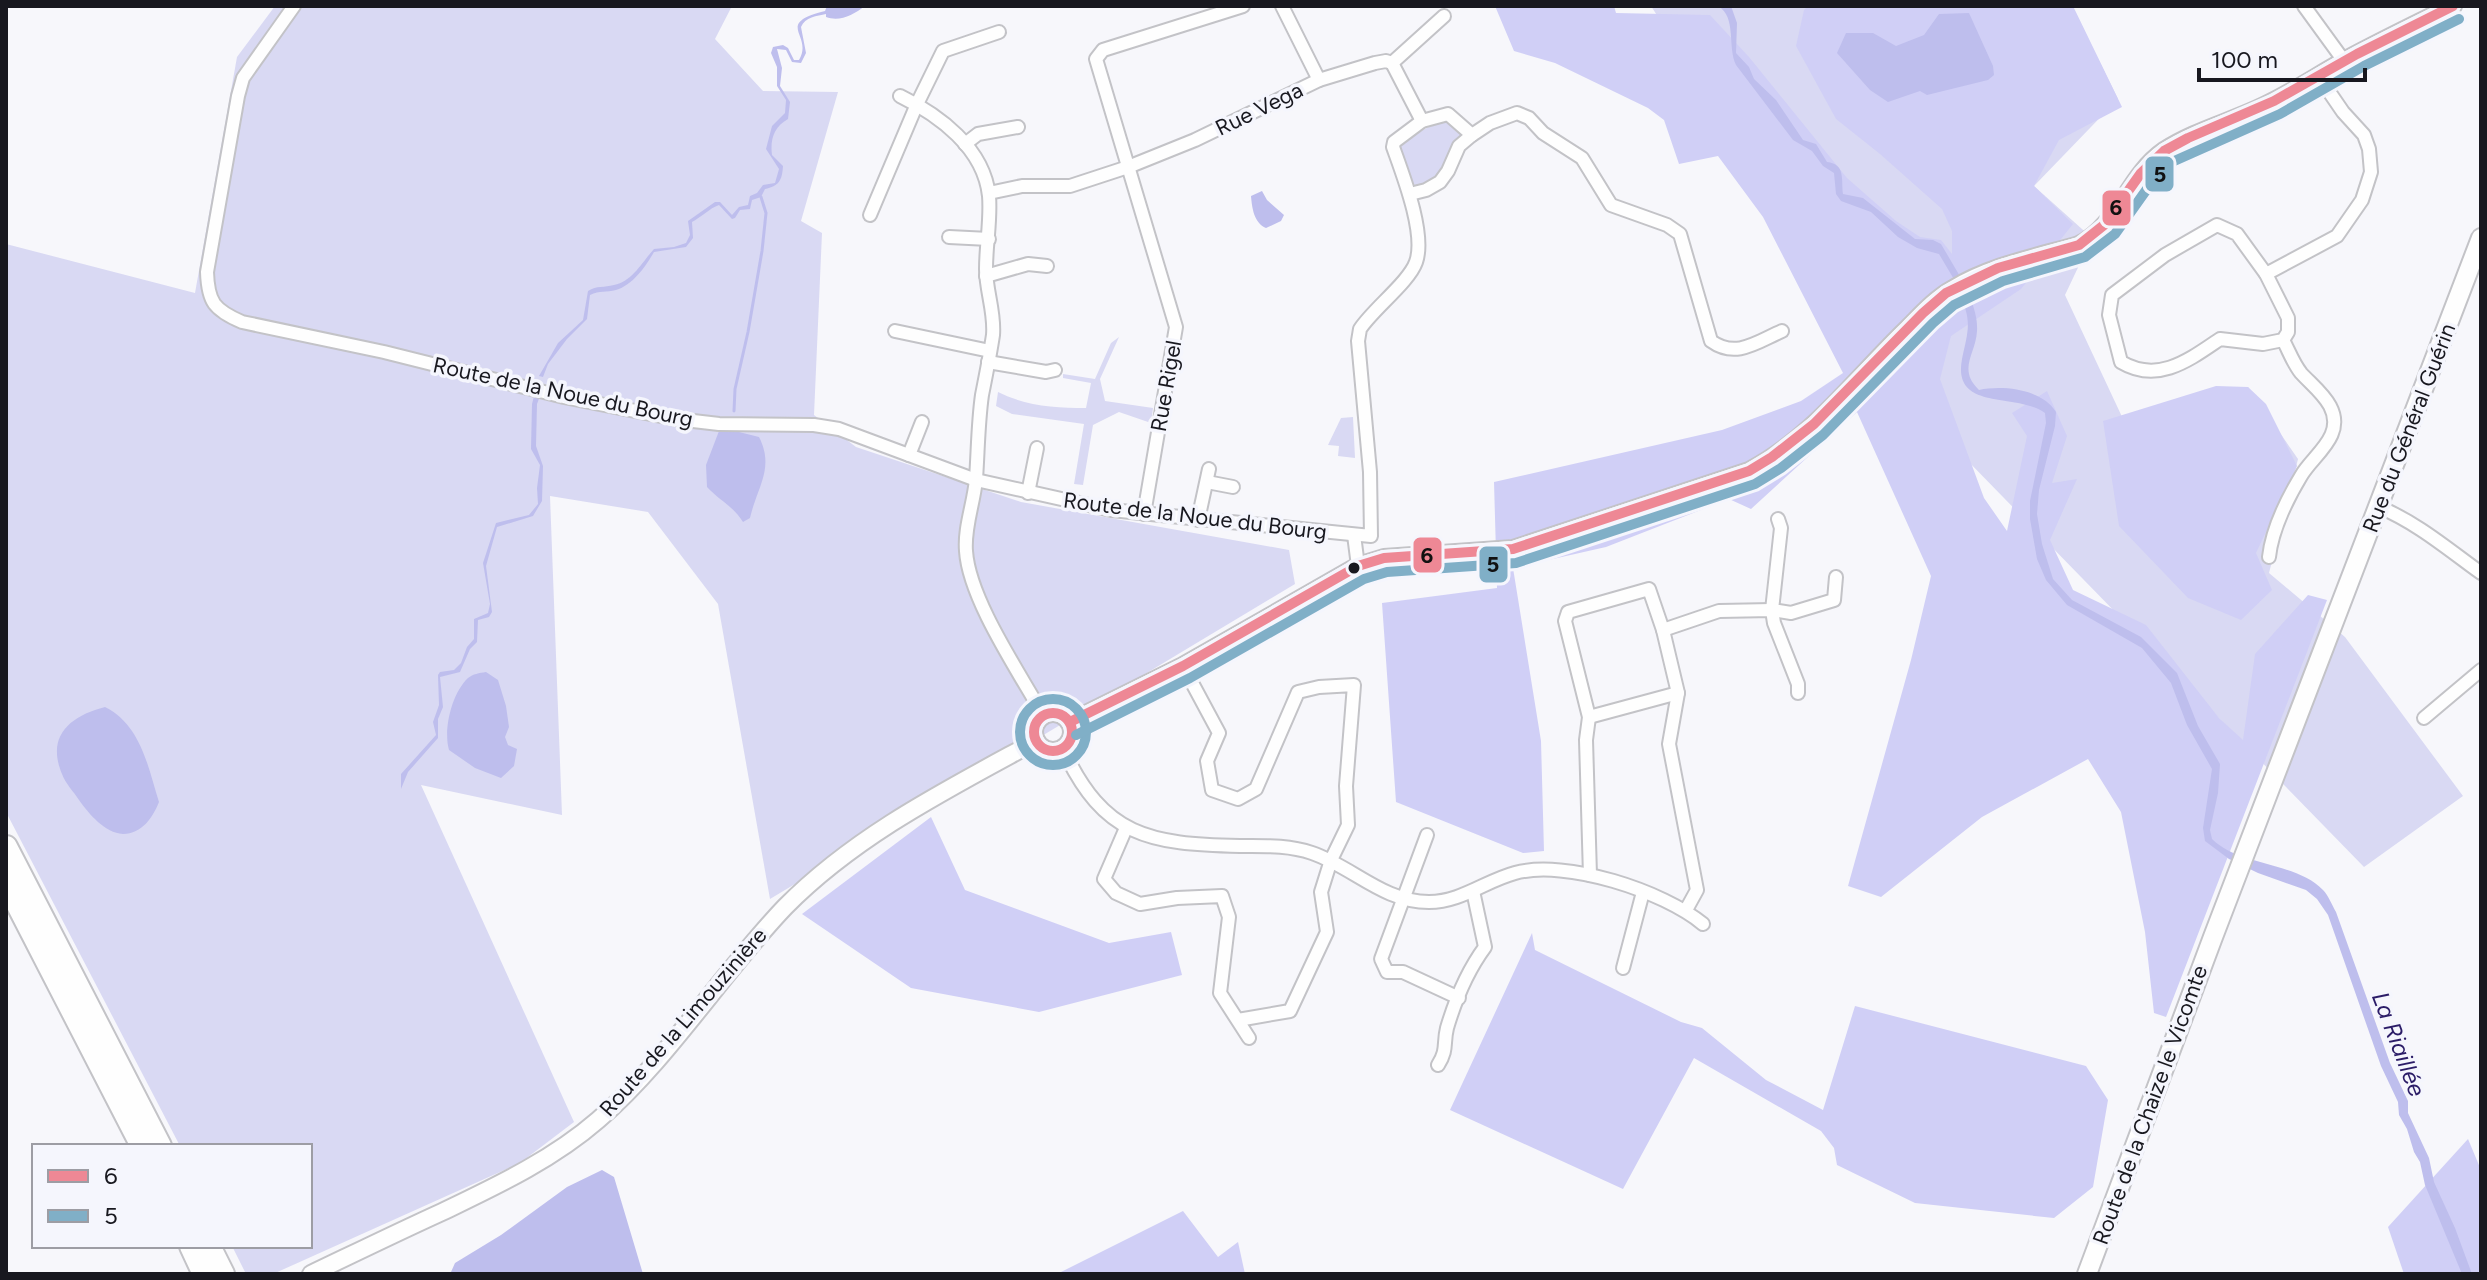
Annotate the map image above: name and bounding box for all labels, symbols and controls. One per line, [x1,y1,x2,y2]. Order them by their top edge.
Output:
scale bar [2199,32,2365,82]
text: 100 m [2211,45,2278,74]
street label: Rue Vega [1211,76,1307,142]
line badge: 5 [2144,155,2175,193]
text: 5 [2154,161,2166,188]
line badge: 6 [2101,189,2132,227]
text: 6 [2110,194,2123,221]
street label: Rue du Général Guérin [2357,320,2461,536]
street label: Rue Rigel [1145,338,1187,434]
street label: Route de la Noue du Bourg [430,351,696,433]
street label: Route de la Noue du Bourg [1062,486,1328,546]
line badge: 6 [1412,536,1443,574]
text: 6 [1421,542,1434,569]
line badge: 5 [1478,545,1509,584]
text: 5 [1487,551,1499,578]
unlabelled marker [1346,560,1362,576]
street label: Route de la Limouzinière [594,922,772,1122]
street label: Route de la Chaize le Vicomte [2087,962,2213,1248]
water label: La Riaillée [2366,988,2432,1100]
legend [32,1144,312,1248]
text: 6 [104,1161,118,1190]
text: 5 [104,1201,118,1230]

